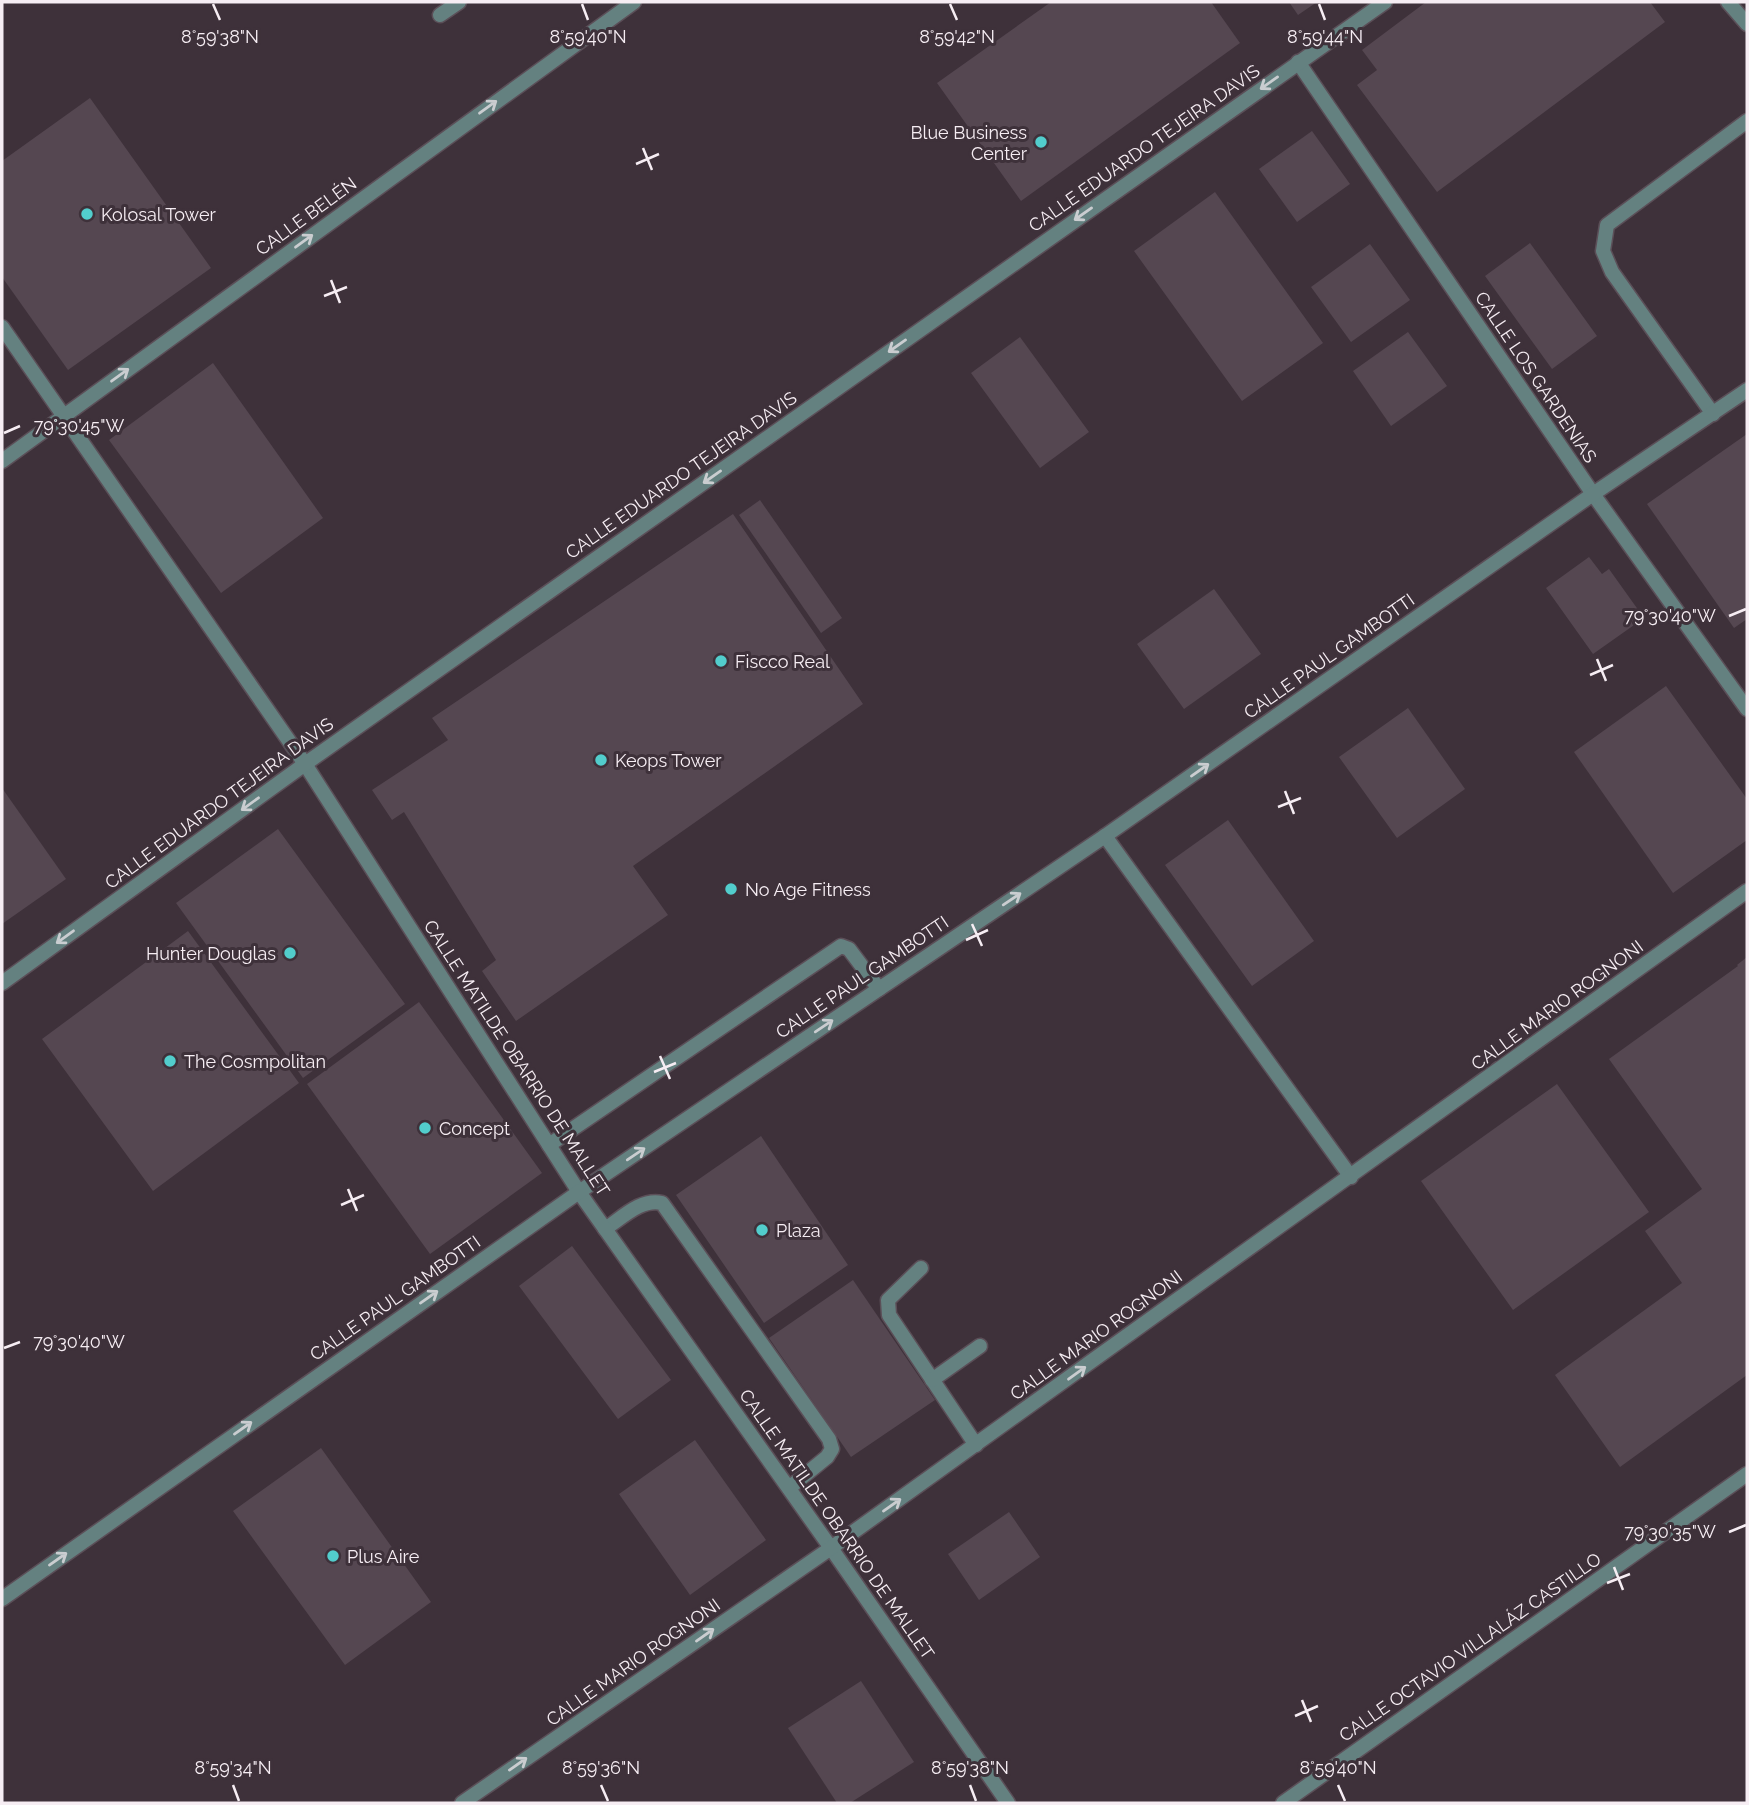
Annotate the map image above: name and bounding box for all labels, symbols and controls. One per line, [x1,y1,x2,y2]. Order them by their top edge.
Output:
text: 8°59'38"N [181,26,259,47]
text: 8°59'40"N [549,26,627,47]
text: 8°59'42"N [919,26,995,47]
text: 8°59'44"N [1287,26,1363,47]
street label: CALLE EDUARDO TEJEIRA DAVIS [1024,60,1264,236]
one-way arrow [1260,76,1279,90]
one-way arrow [478,100,497,115]
place label: Blue Business Center [911,122,1028,164]
marker: Blue Business Center [1033,134,1049,150]
street label: CALLE BELÉN [251,172,360,260]
place label: Kolosal Tower [101,204,216,225]
marker: Kolosal Tower [79,206,95,222]
one-way arrow [1074,207,1093,221]
one-way arrow [294,234,313,248]
street label: CALLE LOS GARDENIAS [1471,287,1601,467]
one-way arrow [888,338,907,353]
one-way arrow [110,368,129,382]
street label: CALLE EDUARDO TEJEIRA DAVIS [561,387,801,563]
text: 79°30'45"W [34,415,124,436]
one-way arrow [703,470,722,484]
street label: CALLE PAUL GAMBOTTI [1240,589,1418,723]
text: 79°30'40"W [1624,605,1716,626]
place label: Fiscco Real [735,651,830,672]
marker: Fiscco Real [713,653,729,669]
street label: CALLE EDUARDO TEJEIRA DAVIS [101,713,337,893]
place label: Keops Tower [615,750,722,771]
marker: Keops Tower [593,752,609,768]
one-way arrow [1190,763,1209,777]
one-way arrow [241,797,260,811]
place label: No Age Fitness [745,879,871,900]
marker: No Age Fitness [723,881,739,897]
one-way arrow [1002,891,1022,905]
street label: CALLE PAUL GAMBOTTI [772,911,952,1043]
street label: CALLE MATILDE OBARRIO DE MALLET [420,916,614,1200]
one-way arrow [56,930,75,944]
street label: CALLE MARIO ROGNONI [1467,936,1647,1074]
place label: Hunter Douglas [146,943,276,964]
marker: Hunter Douglas [282,945,298,961]
one-way arrow [814,1019,833,1033]
place label: The Cosmpolitan [184,1051,326,1072]
marker: The Cosmpolitan [162,1053,178,1069]
place label: Concept [439,1118,510,1139]
marker: Concept [417,1120,433,1136]
one-way arrow [625,1146,645,1160]
place label: Plaza [776,1220,821,1241]
marker: Plaza [754,1222,770,1238]
street label: CALLE PAUL GAMBOTTI [306,1231,484,1365]
street label: CALLE MARIO ROGNONI [1006,1266,1186,1404]
one-way arrow [419,1290,438,1304]
text: 79°30'40"W [33,1331,125,1352]
one-way arrow [1067,1366,1086,1380]
street label: CALLE MATILDE OBARRIO DE MALLET [735,1385,939,1663]
one-way arrow [233,1421,252,1435]
one-way arrow [882,1498,901,1512]
text: 79°30'35"W [1624,1521,1716,1542]
place label: Plus Aire [347,1546,420,1567]
street label: CALLE OCTAVIO VILLALÁZ CASTILLO [1335,1547,1605,1746]
marker: Plus Aire [325,1548,341,1564]
one-way arrow [48,1552,67,1566]
street label: CALLE MARIO ROGNONI [542,1594,724,1730]
one-way arrow [695,1628,714,1642]
text: 8°59'34"N [194,1757,272,1778]
one-way arrow [508,1757,527,1771]
text: 8°59'36"N [562,1757,640,1778]
text: 8°59'38"N [931,1757,1009,1778]
text: 8°59'40"N [1299,1757,1377,1778]

